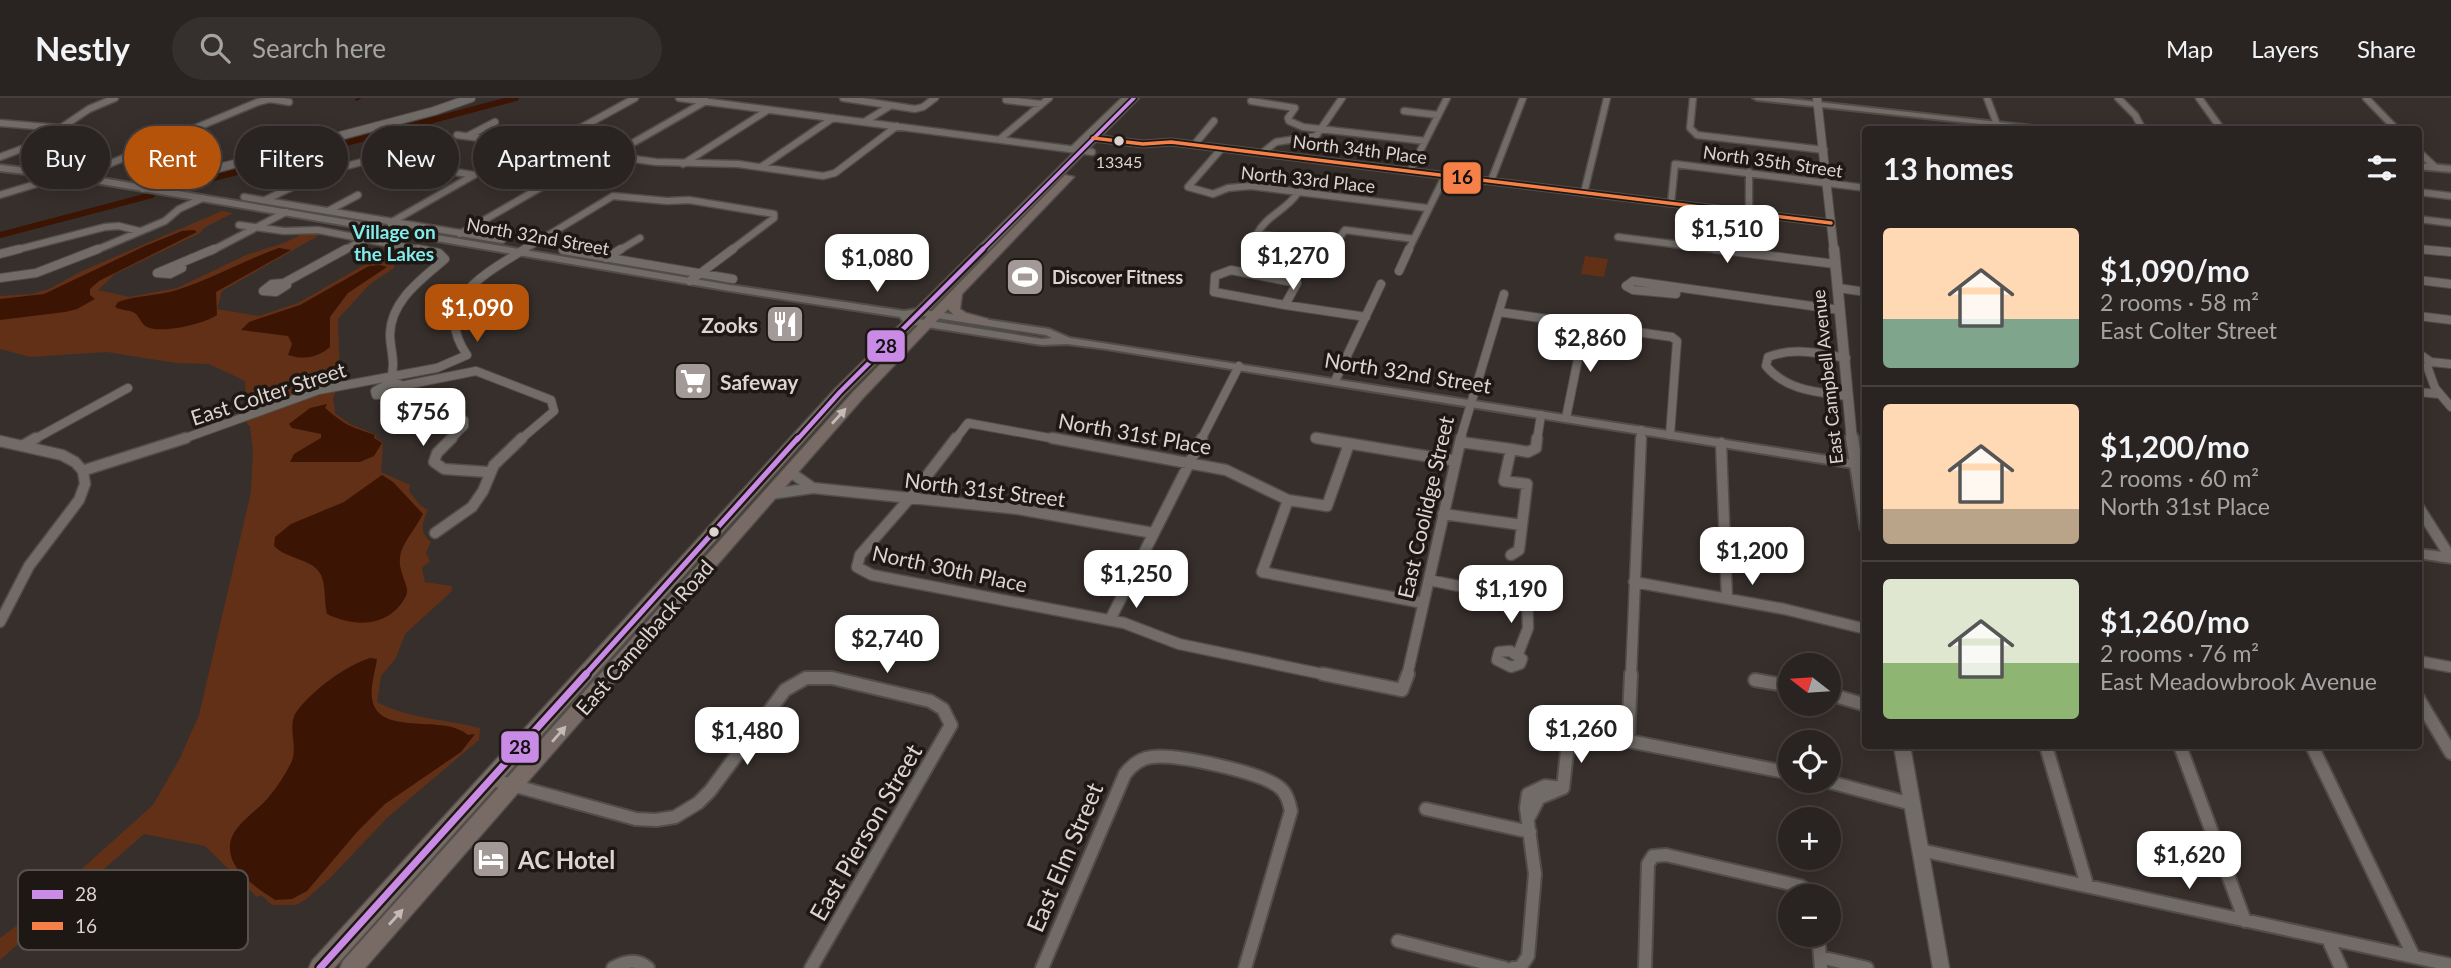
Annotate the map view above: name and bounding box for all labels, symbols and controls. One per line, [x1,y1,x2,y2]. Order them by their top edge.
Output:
search box [172,17,662,80]
text: Nestly [35,28,130,68]
icon: search [196,29,234,67]
text: Search here [252,32,386,64]
text: Map [2166,34,2213,63]
text: Layers [2251,34,2319,63]
text: Share [2357,34,2416,63]
chip: Buy [21,126,110,189]
chip: Rent [124,126,221,189]
chip: Filters [235,126,348,189]
chip: New [362,126,459,189]
chip: Apartment [473,126,635,189]
street label: North 34th Place [1292,130,1428,168]
marker: 13345 [1112,134,1126,148]
street label: North 35th Street [1702,140,1845,182]
icon: filters [2363,149,2401,187]
text: 13 homes [1883,150,2014,186]
place label: 13345 [1096,152,1142,171]
street label: North 33rd Place [1240,161,1376,197]
line badge: 16 [1442,161,1482,195]
text: 16 [1451,165,1473,188]
pin: $1,510 [1670,206,1784,265]
street label: North 32nd Street [465,213,612,259]
text: $1,510 [1691,214,1763,242]
district label: Village on the Lakes [351,220,436,265]
pin: $1,270 [1236,232,1350,292]
pin: $1,080 [820,234,934,294]
text: $1,270 [1257,241,1329,269]
text: $1,080 [841,243,913,271]
text: $1,090/mo [2100,252,2249,288]
sports icon: Discover Fitness [1004,256,1046,298]
icon: home [1939,256,2023,340]
place label: Discover Fitness [1052,266,1183,288]
pin: $1,090 [420,285,534,344]
text: 2 rooms · 58 m² [2100,288,2259,316]
street label: East Campbell Avenue [1807,289,1847,465]
text: $1,090 [441,293,513,321]
restaurant icon: Zooks [764,303,806,345]
place label: Zooks [701,312,758,337]
pin: $2,860 [1533,314,1647,374]
text: East Colter Street [2100,316,2277,344]
text: $2,860 [1554,323,1626,351]
line badge: 28 [866,329,906,363]
text: 28 [875,334,897,357]
street label: North 32nd Street [1323,346,1494,398]
street label: East Colter Street [187,356,349,430]
supermarket icon: Safeway [672,360,714,402]
place label: Safeway [720,369,799,394]
pin: $756 [382,388,464,448]
text: $756 [396,397,450,425]
street label: North 31st Place [1056,407,1214,459]
one-way arrow [831,408,847,425]
street label: East Coolidge Street [1392,413,1458,601]
text: $1,200/mo [2100,428,2249,464]
icon: home [1939,432,2023,516]
text: 2 rooms · 60 m² [2100,464,2259,492]
street label: North 31st Street [903,467,1067,511]
text: North 31st Place [2100,492,2270,520]
unlabelled marker [707,525,721,539]
pin: $1,200 [1695,528,1809,587]
text: $1,200 [1716,536,1788,564]
street label: North 30th Place [870,539,1030,597]
pin: $1,250 [1079,550,1193,610]
street label: East Camelback Road [570,554,718,720]
text: $1,250 [1100,559,1172,587]
pin: $1,190 [1454,566,1568,625]
text: $1,190 [1475,574,1547,602]
text: $1,260/mo [2100,603,2249,639]
icon: home [1939,607,2023,691]
pin: $2,740 [830,616,944,675]
text: $2,740 [851,624,923,652]
text: 2 rooms · 76 m² [2100,639,2259,667]
north arrow [1778,653,1841,716]
map controls [1778,653,1841,947]
text: East Meadowbrook Avenue [2100,667,2377,695]
pin: $1,260 [1524,706,1638,765]
pin: $1,480 [690,708,804,767]
text: $1,260 [1545,714,1617,742]
text: $1,480 [711,716,783,744]
one-way arrow [551,725,566,742]
line badge: 28 [500,730,540,764]
button: locate [1778,730,1841,793]
text: 28 [509,735,531,758]
street label: East Pierson Street [803,738,927,925]
street label: East Elm Street [1020,778,1109,936]
button: + [1778,807,1841,870]
pin: $1,620 [2132,832,2246,891]
hotel icon: AC Hotel [470,838,512,880]
text: $1,620 [2153,840,2225,868]
place label: AC Hotel [517,845,615,874]
legend [18,870,248,950]
text: 28 [75,882,97,905]
button: − [1778,884,1841,947]
one-way arrow [388,908,404,926]
text: 16 [75,914,97,937]

